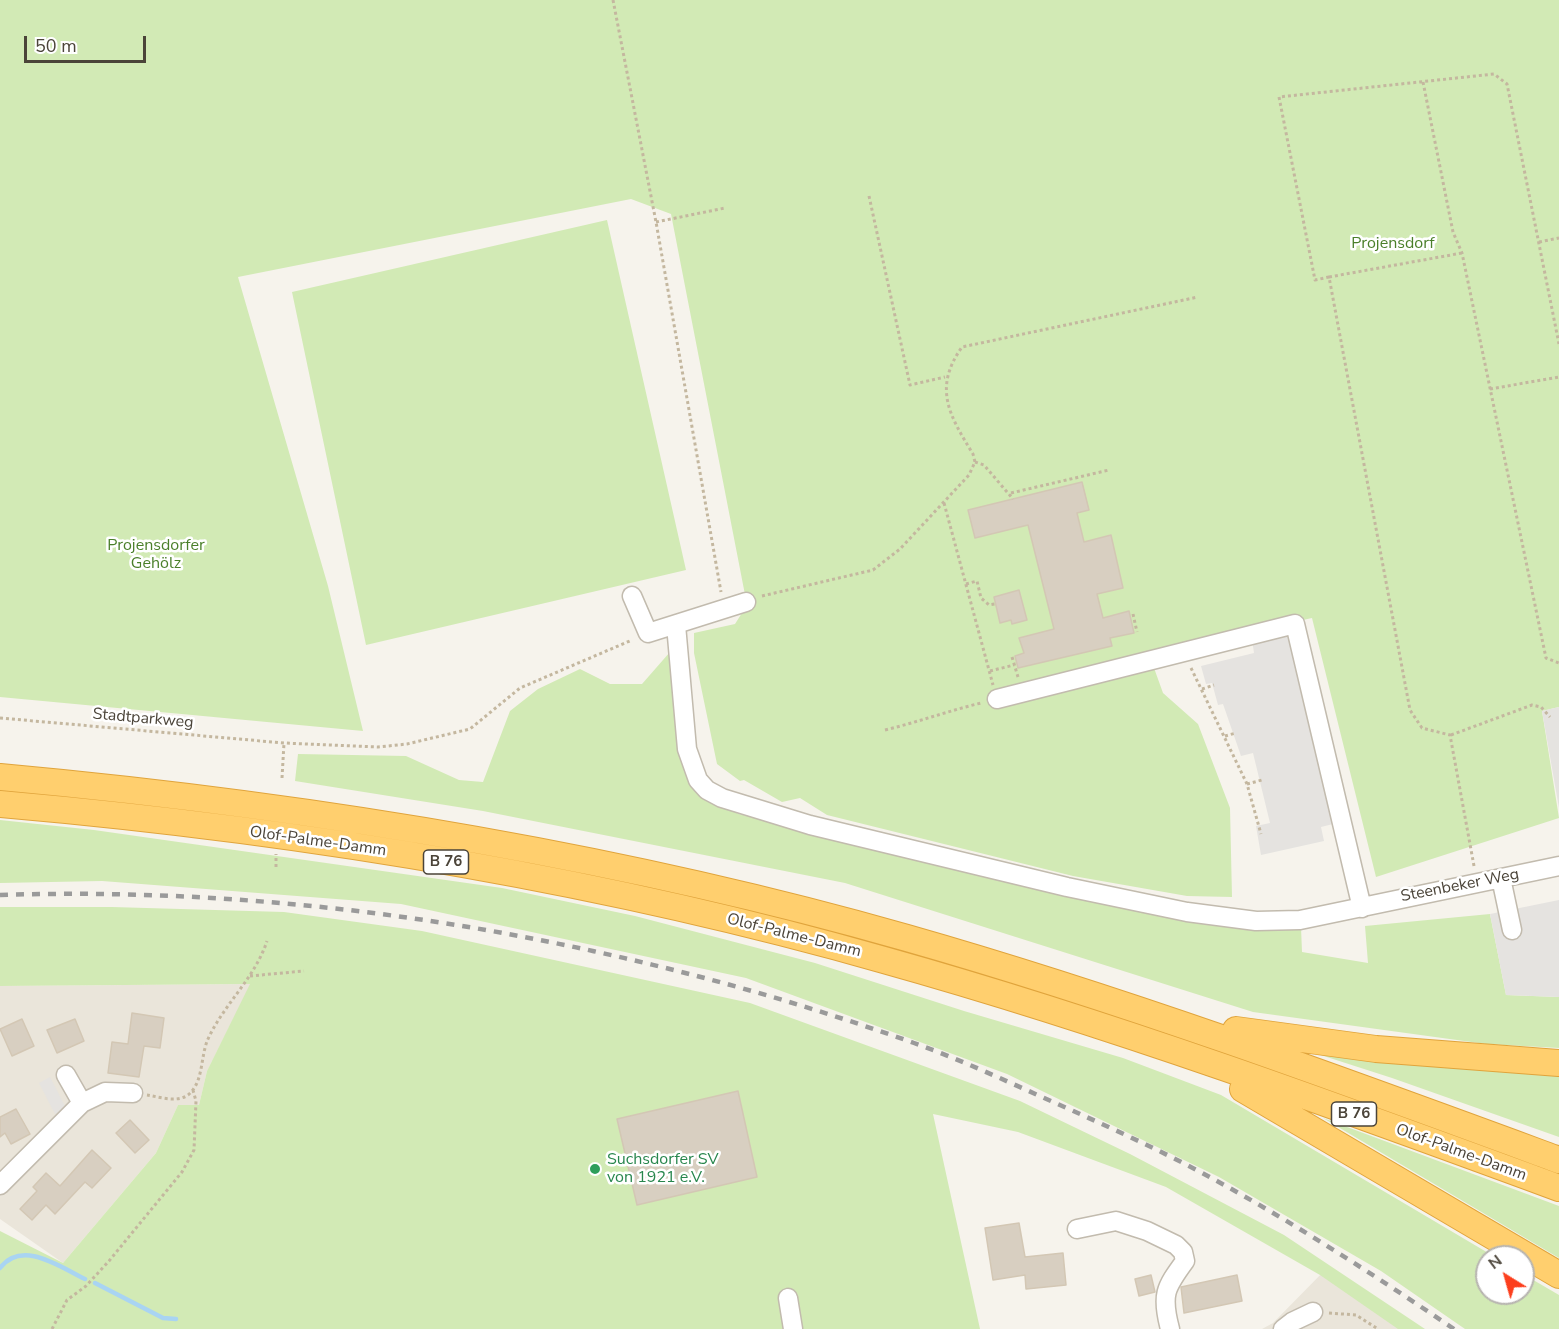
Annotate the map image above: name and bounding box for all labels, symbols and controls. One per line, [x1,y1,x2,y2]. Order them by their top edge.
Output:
scale bar [27,24,148,62]
text: 50 m [35,34,77,58]
park label: Projensdorf [1351,234,1435,254]
park label: Projensdorfer Gehölz [107,536,205,574]
street label: Stadtparkweg [92,705,194,733]
street label: Olof-Palme-Damm [249,823,387,861]
road number: B 76 [424,850,468,874]
street label: Steenbeker Weg [1399,865,1521,907]
street label: Olof-Palme-Damm [725,910,863,962]
road number: B 76 [1332,1102,1376,1126]
street label: Olof-Palme-Damm [1393,1120,1529,1186]
place label: Suchsdorfer SV von 1921 e.V. [607,1150,719,1188]
marker: Suchsdorfer SV von 1921 e.V. [588,1162,602,1176]
north arrow [1475,1245,1535,1305]
text: N [1484,1250,1507,1275]

